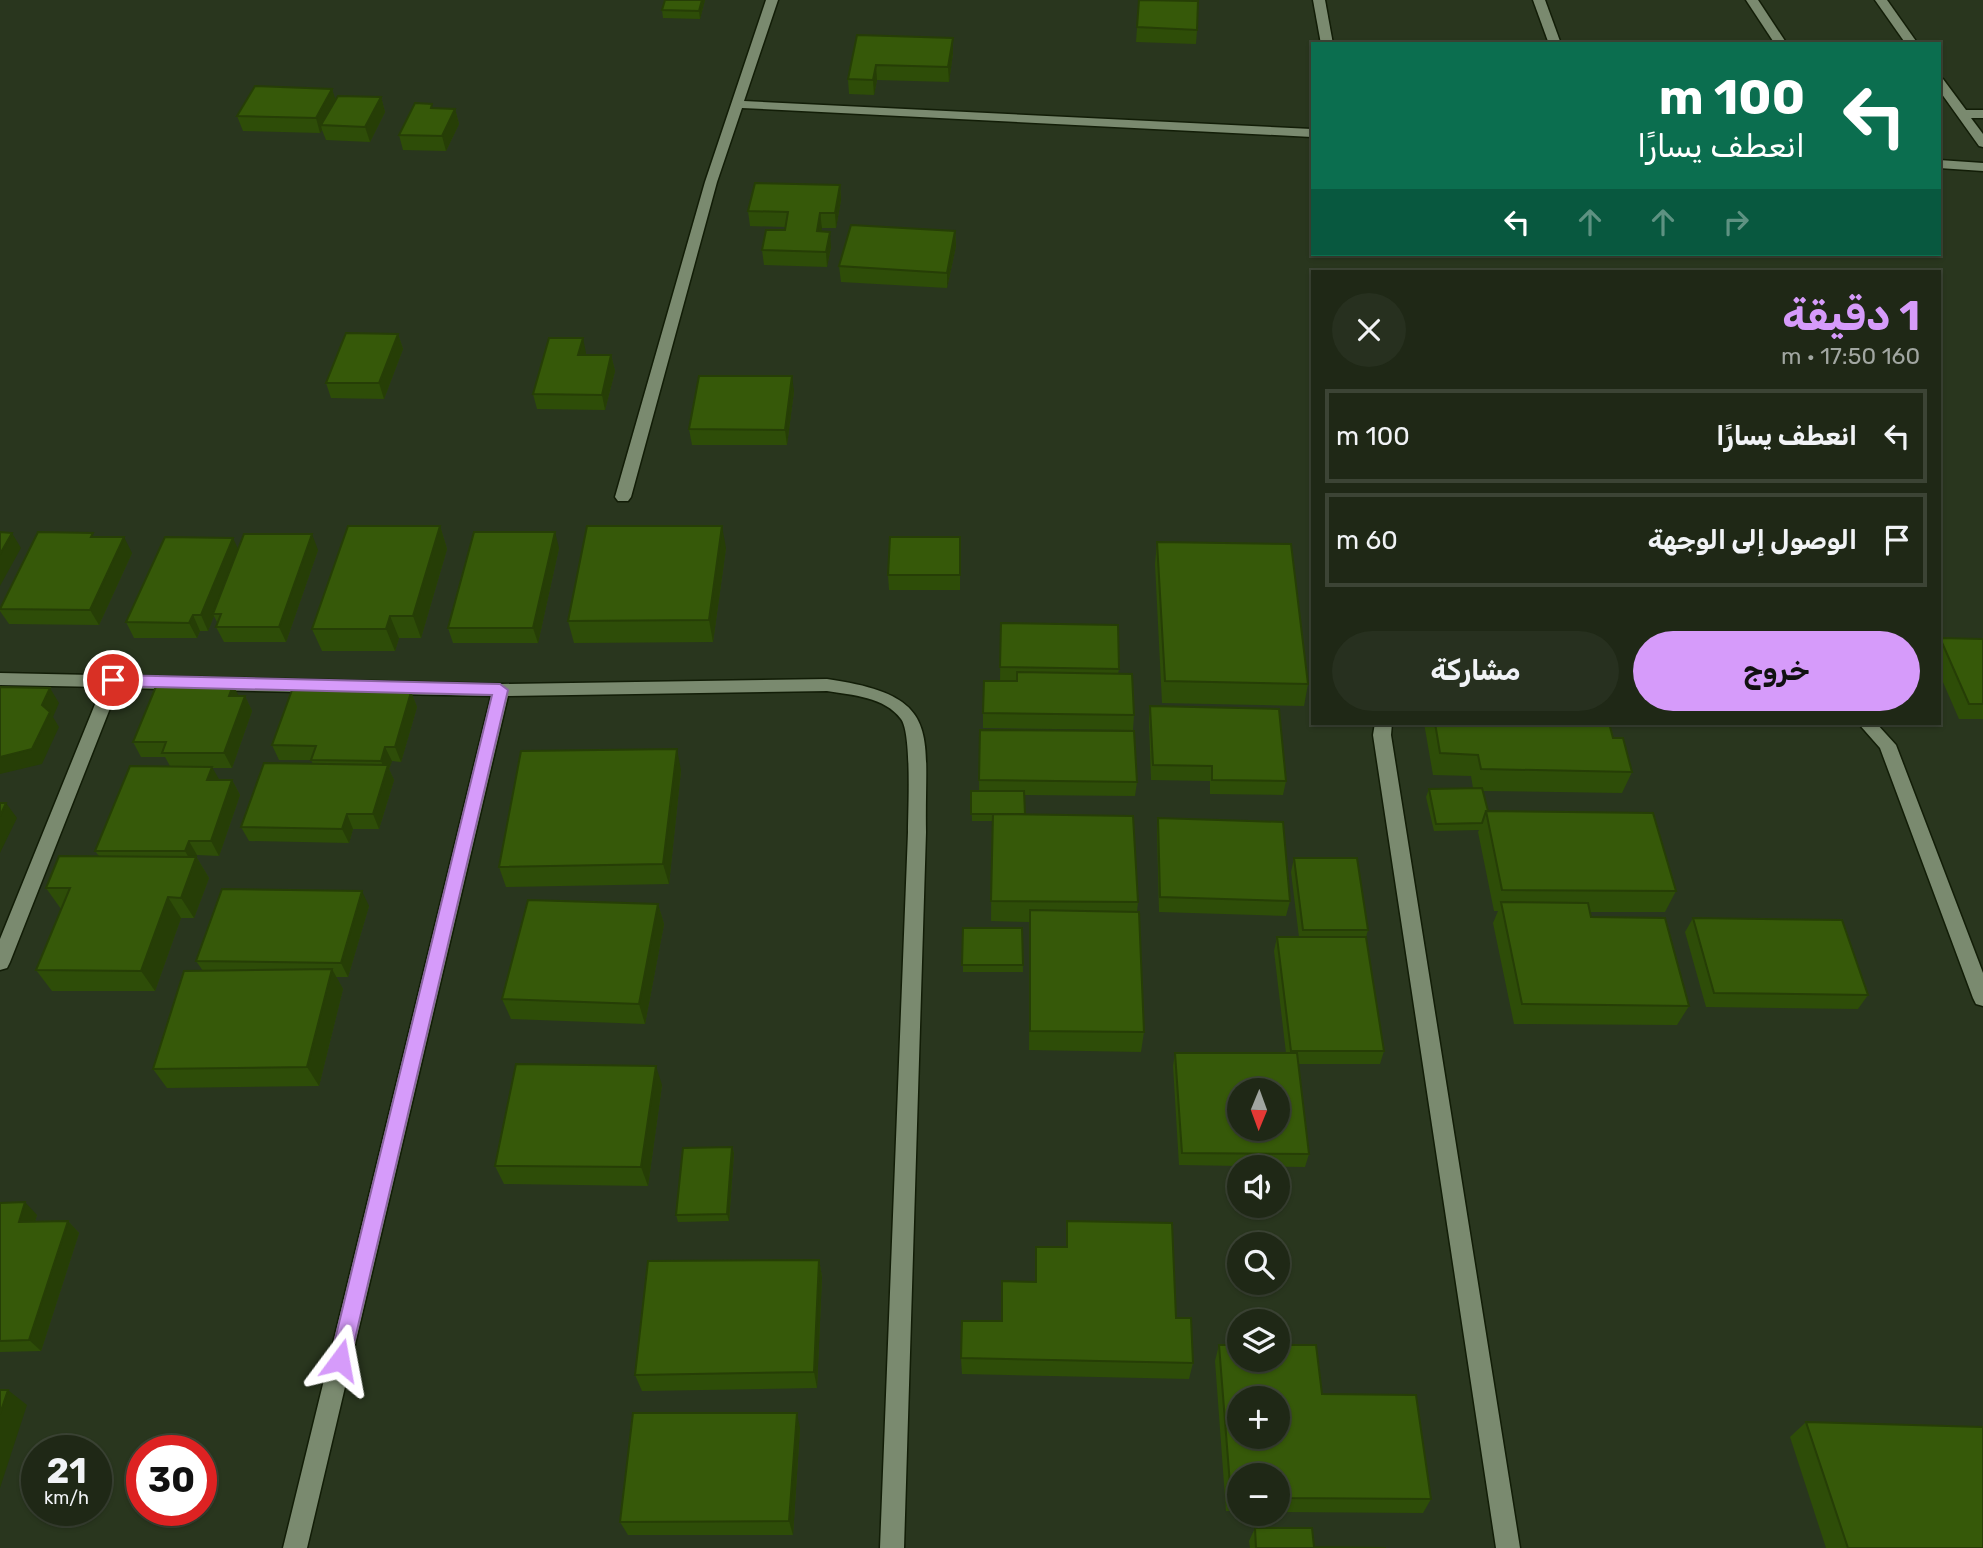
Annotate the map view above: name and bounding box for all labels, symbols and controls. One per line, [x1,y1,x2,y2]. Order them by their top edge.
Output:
text: 100 m [1659,68,1805,126]
icon: left [1829,70,1920,161]
text: انعطف يسارًا [1637,127,1805,165]
icon: left [1498,203,1536,241]
icon: ahead [1571,203,1609,241]
icon: ahead [1644,203,1682,241]
icon: right [1717,203,1755,241]
text: 1 دقيقة [1782,291,1920,341]
button: close [1332,293,1406,367]
text: 160 m · 17:50 [1781,342,1920,370]
icon: left [1878,417,1916,455]
text: 100 m [1336,421,1410,452]
text: انعطف يسارًا [1716,421,1857,452]
icon: arrive [1878,521,1916,559]
text: 60 m [1336,525,1398,556]
text: الوصول إلى الوجهة [1648,525,1857,556]
button: مشاركة [1332,631,1619,711]
button: خروج [1633,631,1920,711]
pin [83,650,143,710]
icon: arrive [94,661,132,699]
north arrow [1227,1078,1290,1141]
map controls [1227,1078,1290,1526]
button: sound [1227,1155,1290,1218]
button: search [1227,1232,1290,1295]
button: layers [1227,1309,1290,1372]
position arrow [303,1323,377,1397]
button: + [1227,1386,1290,1449]
speed limit sign: 30 [126,1435,217,1526]
text: 21 [46,1450,87,1492]
button: − [1227,1463,1290,1526]
text: km/h [44,1487,89,1509]

